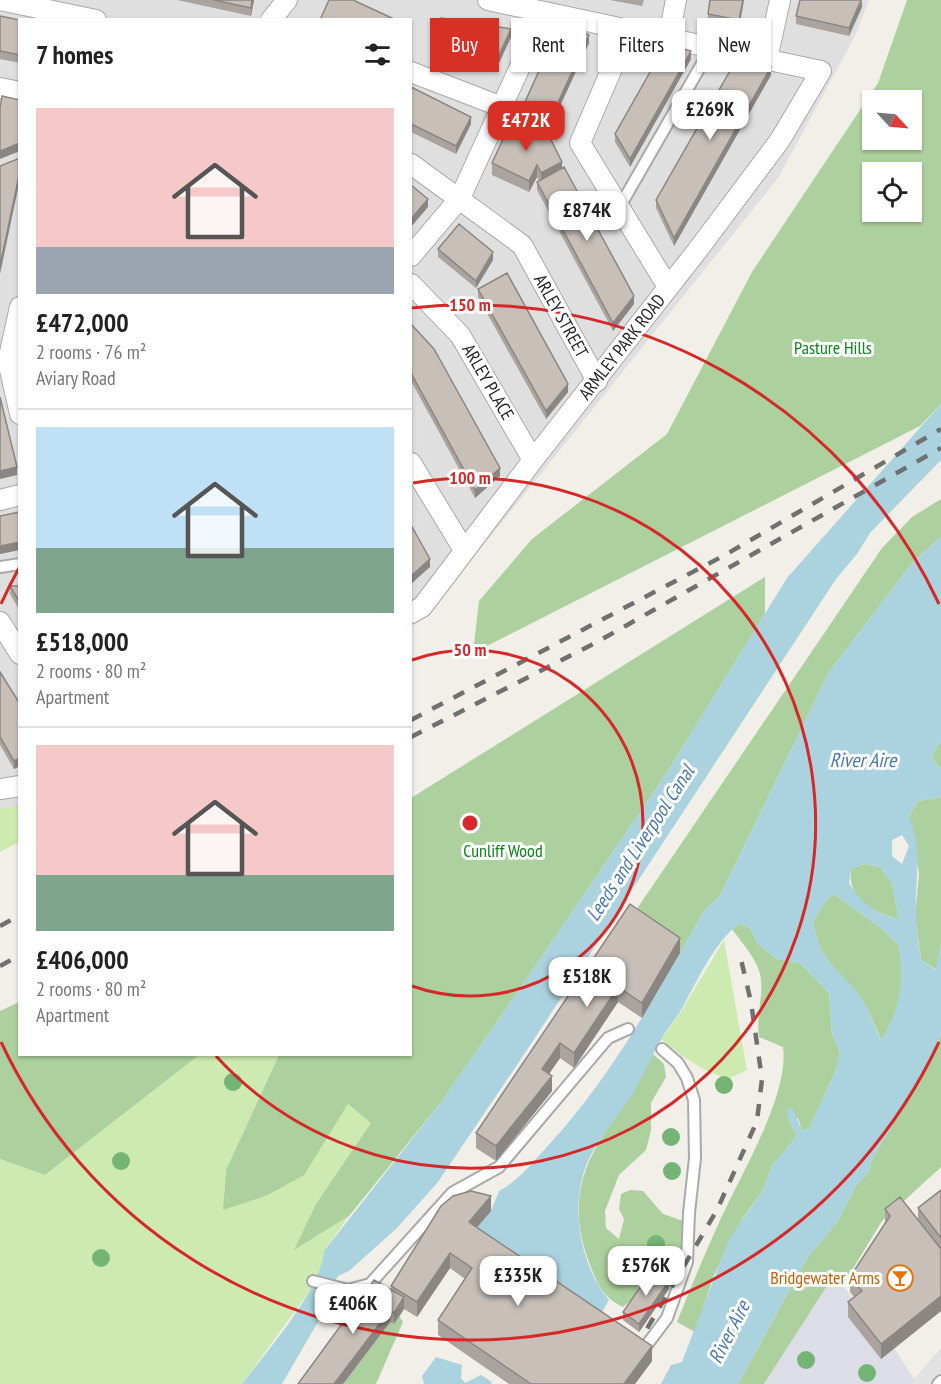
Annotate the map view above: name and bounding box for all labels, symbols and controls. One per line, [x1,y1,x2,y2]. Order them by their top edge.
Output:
chip: Buy [430,18,499,72]
chip: Rent [511,18,586,72]
chip: Filters [598,18,685,72]
chip: New [697,18,771,72]
text: 7 homes [36,38,113,71]
icon: filters [361,38,394,71]
pin: £269K [668,90,752,141]
north arrow [862,90,922,150]
map controls [862,90,922,222]
text: £269K [686,96,734,122]
pin: £472K [484,101,568,152]
text: £472K [502,107,550,133]
icon: home [161,147,269,255]
button: locate [862,162,922,222]
pin: £874K [545,191,629,242]
text: £874K [563,197,611,223]
street label: ARLEY STREET [529,270,594,362]
street label: ARMLEY PARK ROAD [573,289,670,404]
text: 150 m [449,293,491,316]
text: £472,000 [36,306,129,339]
park label: Pasture Hills [794,336,872,359]
text: 2 rooms · 76 m² [36,339,146,365]
street label: ARLEY PLACE [458,340,519,424]
text: Aviary Road [36,365,116,391]
icon: home [161,466,269,574]
text: 100 m [449,466,491,489]
text: £518,000 [36,625,129,658]
text: 50 m [454,638,486,661]
text: 2 rooms · 80 m² [36,658,146,684]
text: Apartment [36,684,109,710]
water label: River Aire [830,747,898,773]
water label: Leeds and Liverpool Canal [580,758,701,926]
icon: home [161,784,269,892]
centre of rings [460,813,480,833]
park label: Cunliff Wood [463,839,543,862]
text: £406,000 [36,943,129,976]
pin: £518K [545,957,629,1008]
text: £518K [563,963,611,989]
text: 2 rooms · 80 m² [36,976,146,1002]
text: Apartment [36,1002,109,1028]
pin: £576K [604,1246,688,1297]
text: £576K [622,1252,670,1278]
pin: £335K [476,1256,560,1307]
text: £335K [494,1262,542,1288]
bar icon: Bridgewater Arms [885,1263,915,1293]
place label: Bridgewater Arms [770,1266,880,1289]
pin: £406K [311,1284,395,1335]
text: £406K [329,1290,377,1316]
water label: River Aire [702,1295,757,1368]

